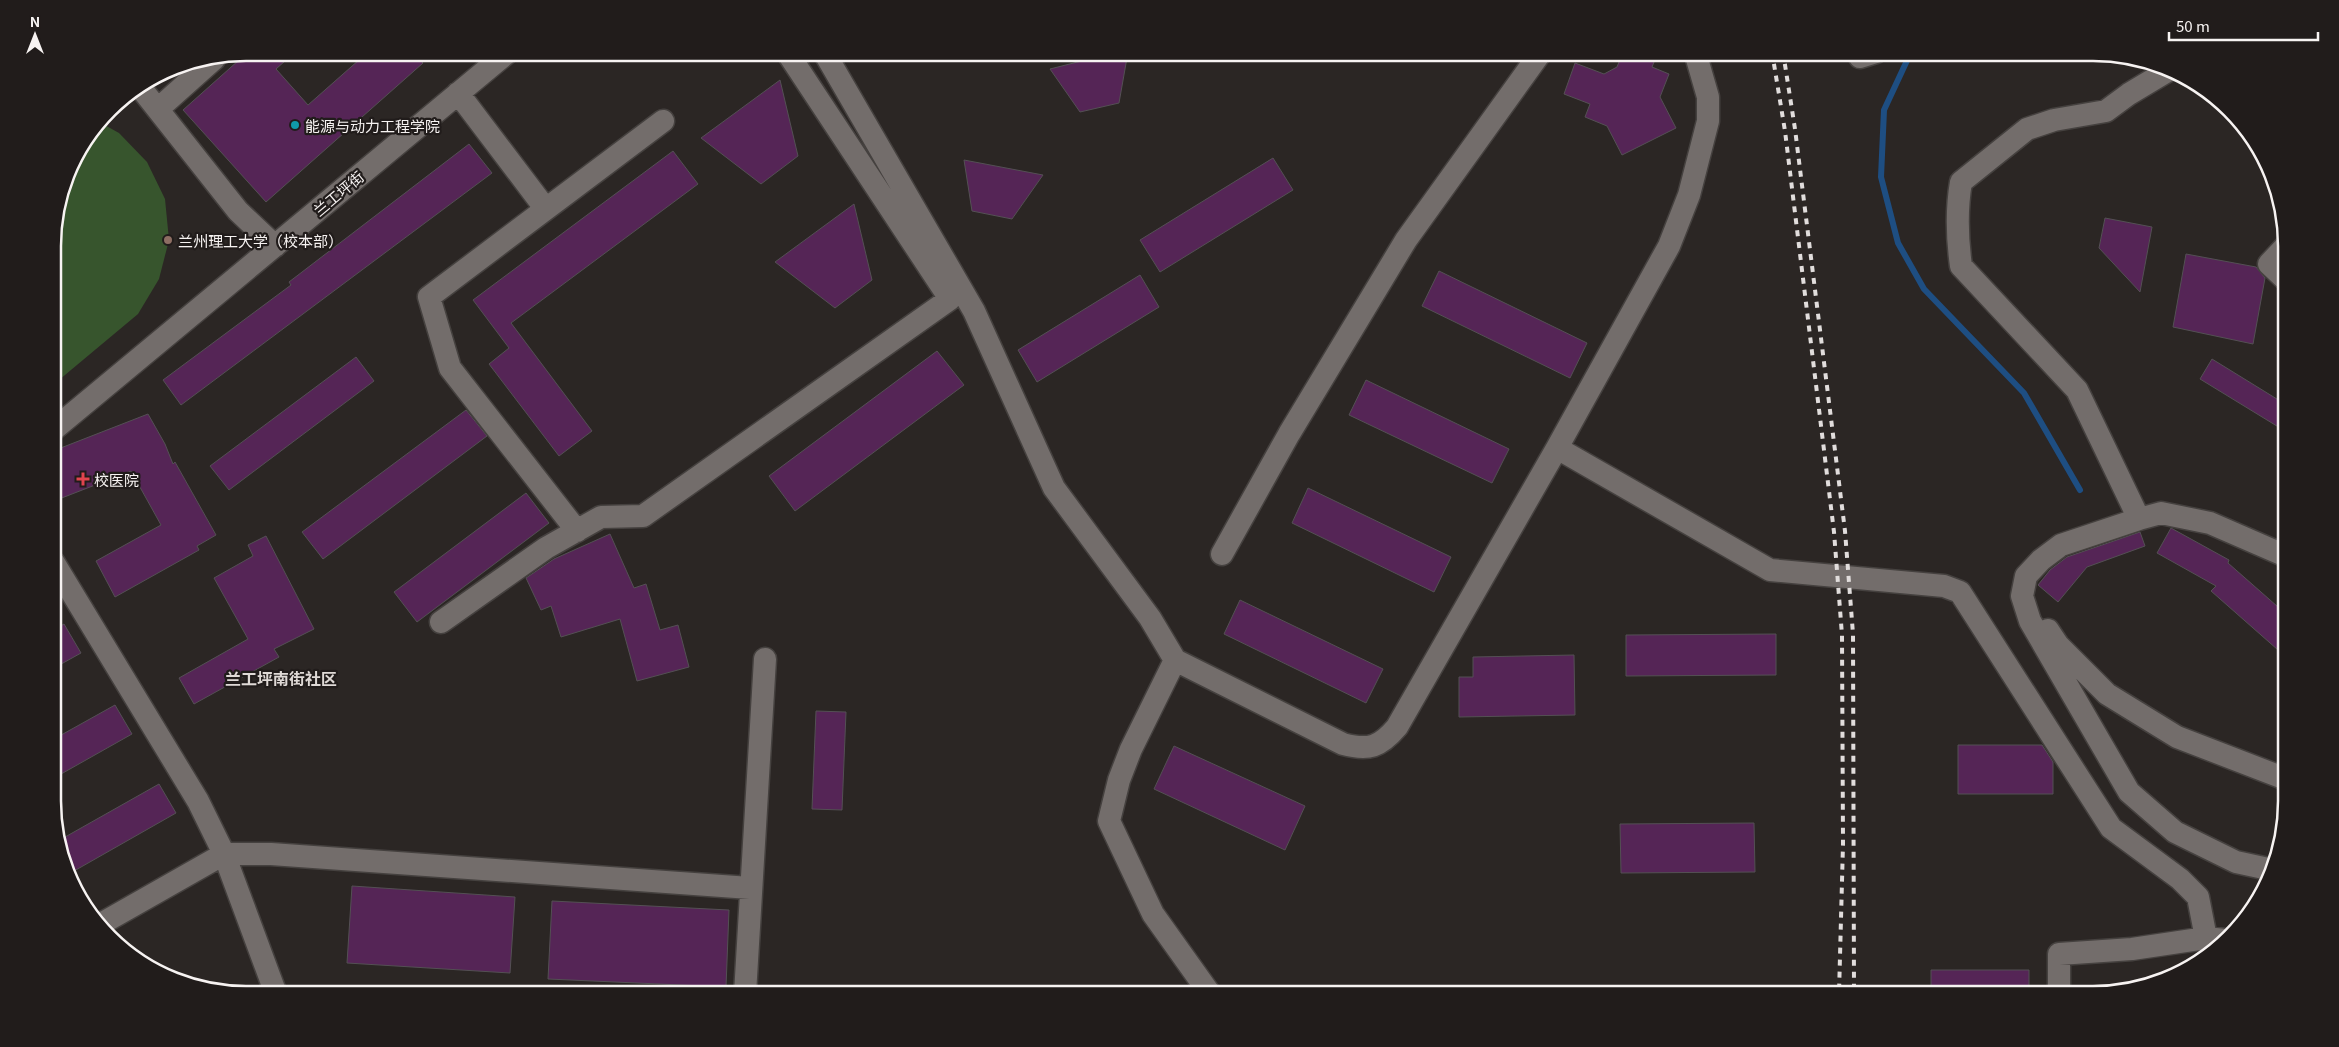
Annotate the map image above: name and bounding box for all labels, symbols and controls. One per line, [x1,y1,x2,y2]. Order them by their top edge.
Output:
north arrow [10,10,60,60]
scale bar [2169,10,2318,42]
text: N [30,11,40,31]
text: 50 m [2176,15,2210,36]
place label: 能源与动力工程学院 [305,115,440,136]
marker: 能源与动力工程学院 [289,119,301,131]
street label: 兰工坪街 [308,166,368,220]
place label: 兰州理工大学（校本部） [178,230,343,251]
marker: 兰州理工大学（校本部） [162,234,174,246]
place label: 校医院 [94,469,139,490]
marker: 校医院 [76,472,90,486]
district label: 兰工坪南街社区 [225,666,337,690]

